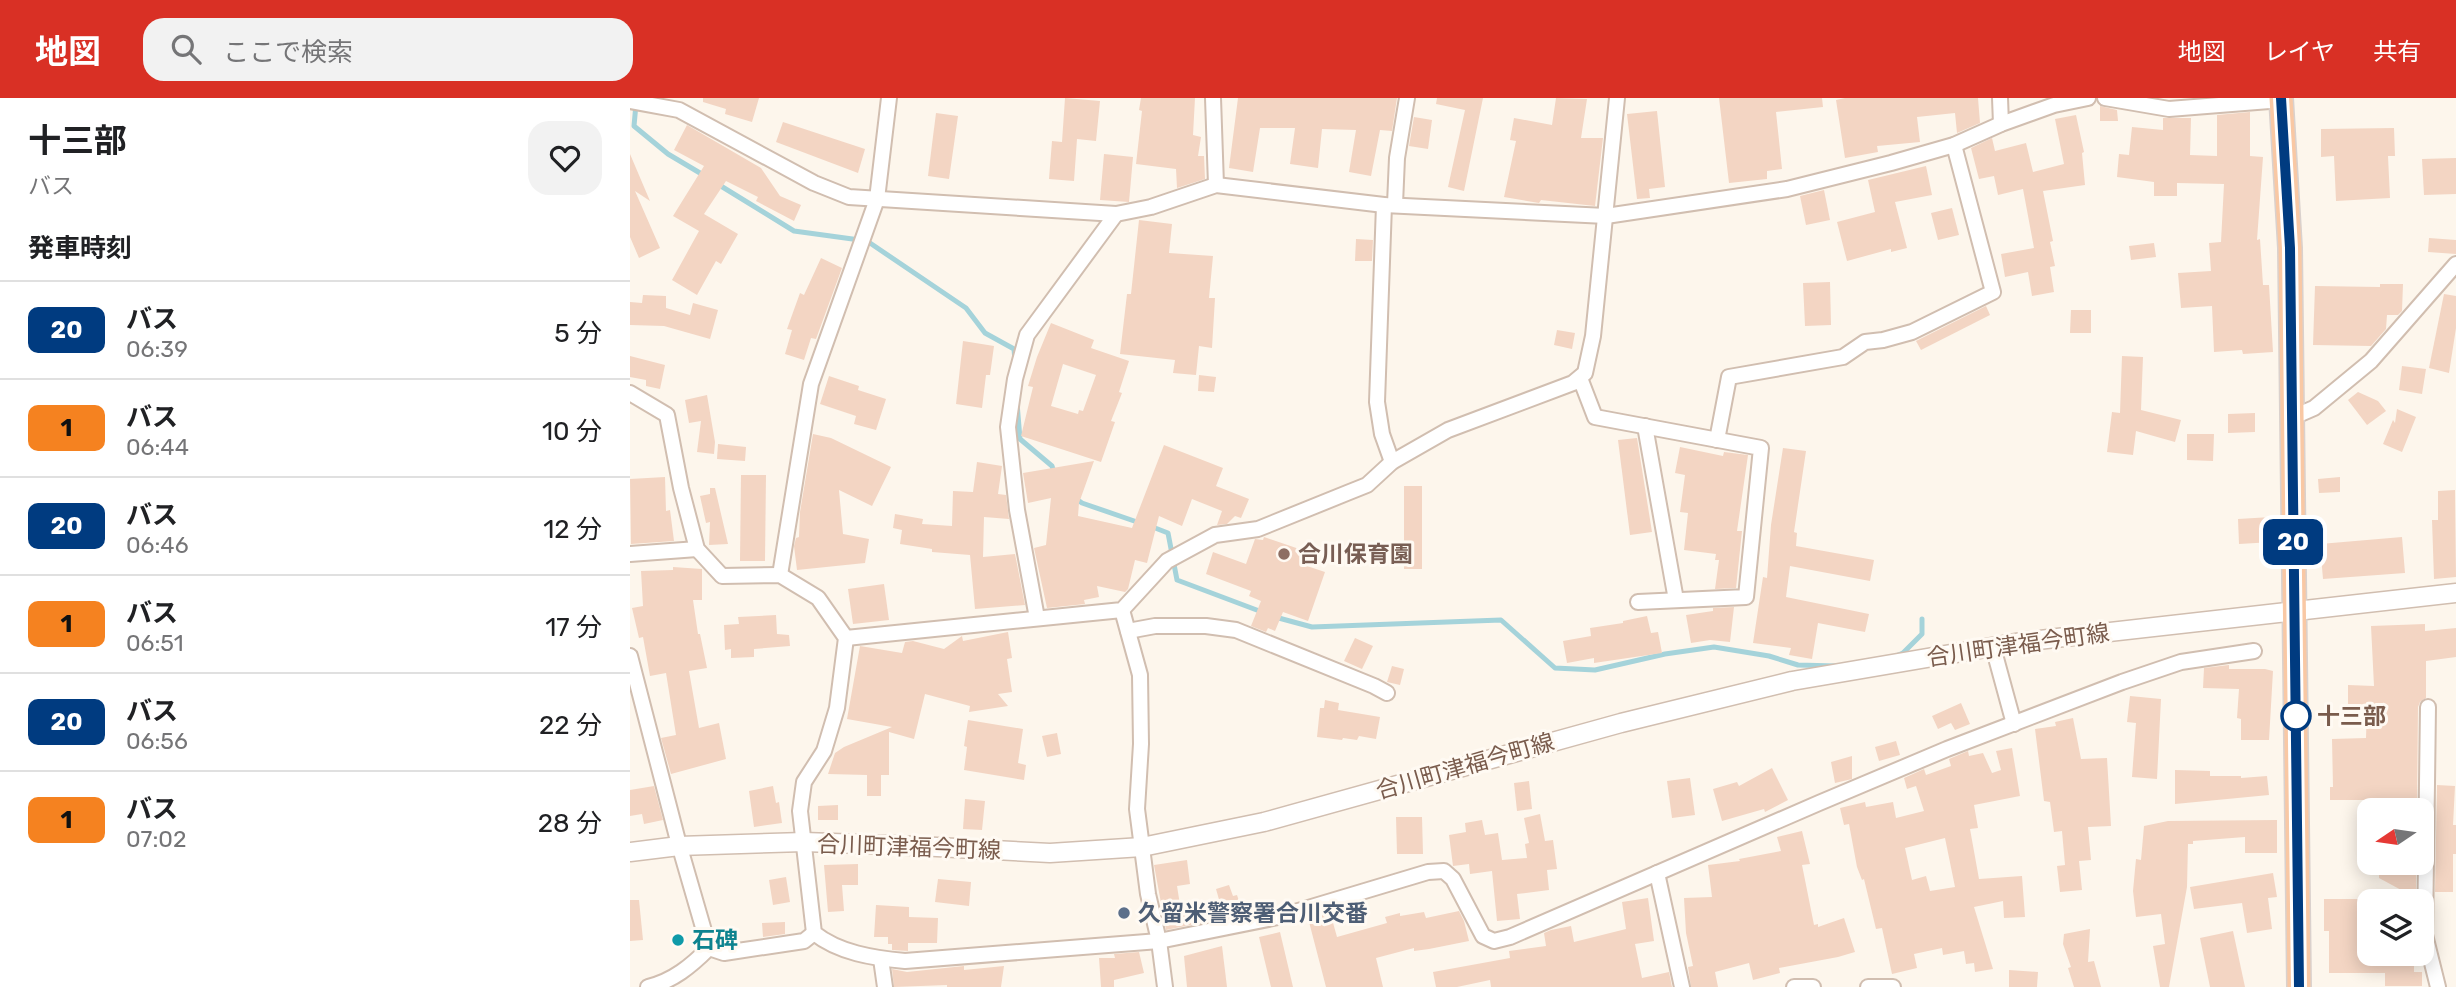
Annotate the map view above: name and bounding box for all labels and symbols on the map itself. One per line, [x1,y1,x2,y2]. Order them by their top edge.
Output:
line badge: 20 [2262,519,2324,565]
place label: 合川保育園 [1298,540,1413,568]
marker: 合川保育園 [1276,546,1292,562]
street label: 合川町津福今町線 [1925,618,2111,672]
marker: 十三部 [2281,701,2311,731]
place label: 十三部 [2317,702,2386,730]
street label: 合川町津福今町線 [1373,727,1557,805]
north arrow [2357,798,2434,875]
street label: 合川町津福今町線 [817,830,1001,864]
place label: 久留米警察署合川交番 [1138,899,1368,927]
marker: 久留米警察署合川交番 [1116,905,1132,921]
place label: 石碑 [692,926,738,954]
marker: 石碑 [670,932,686,948]

